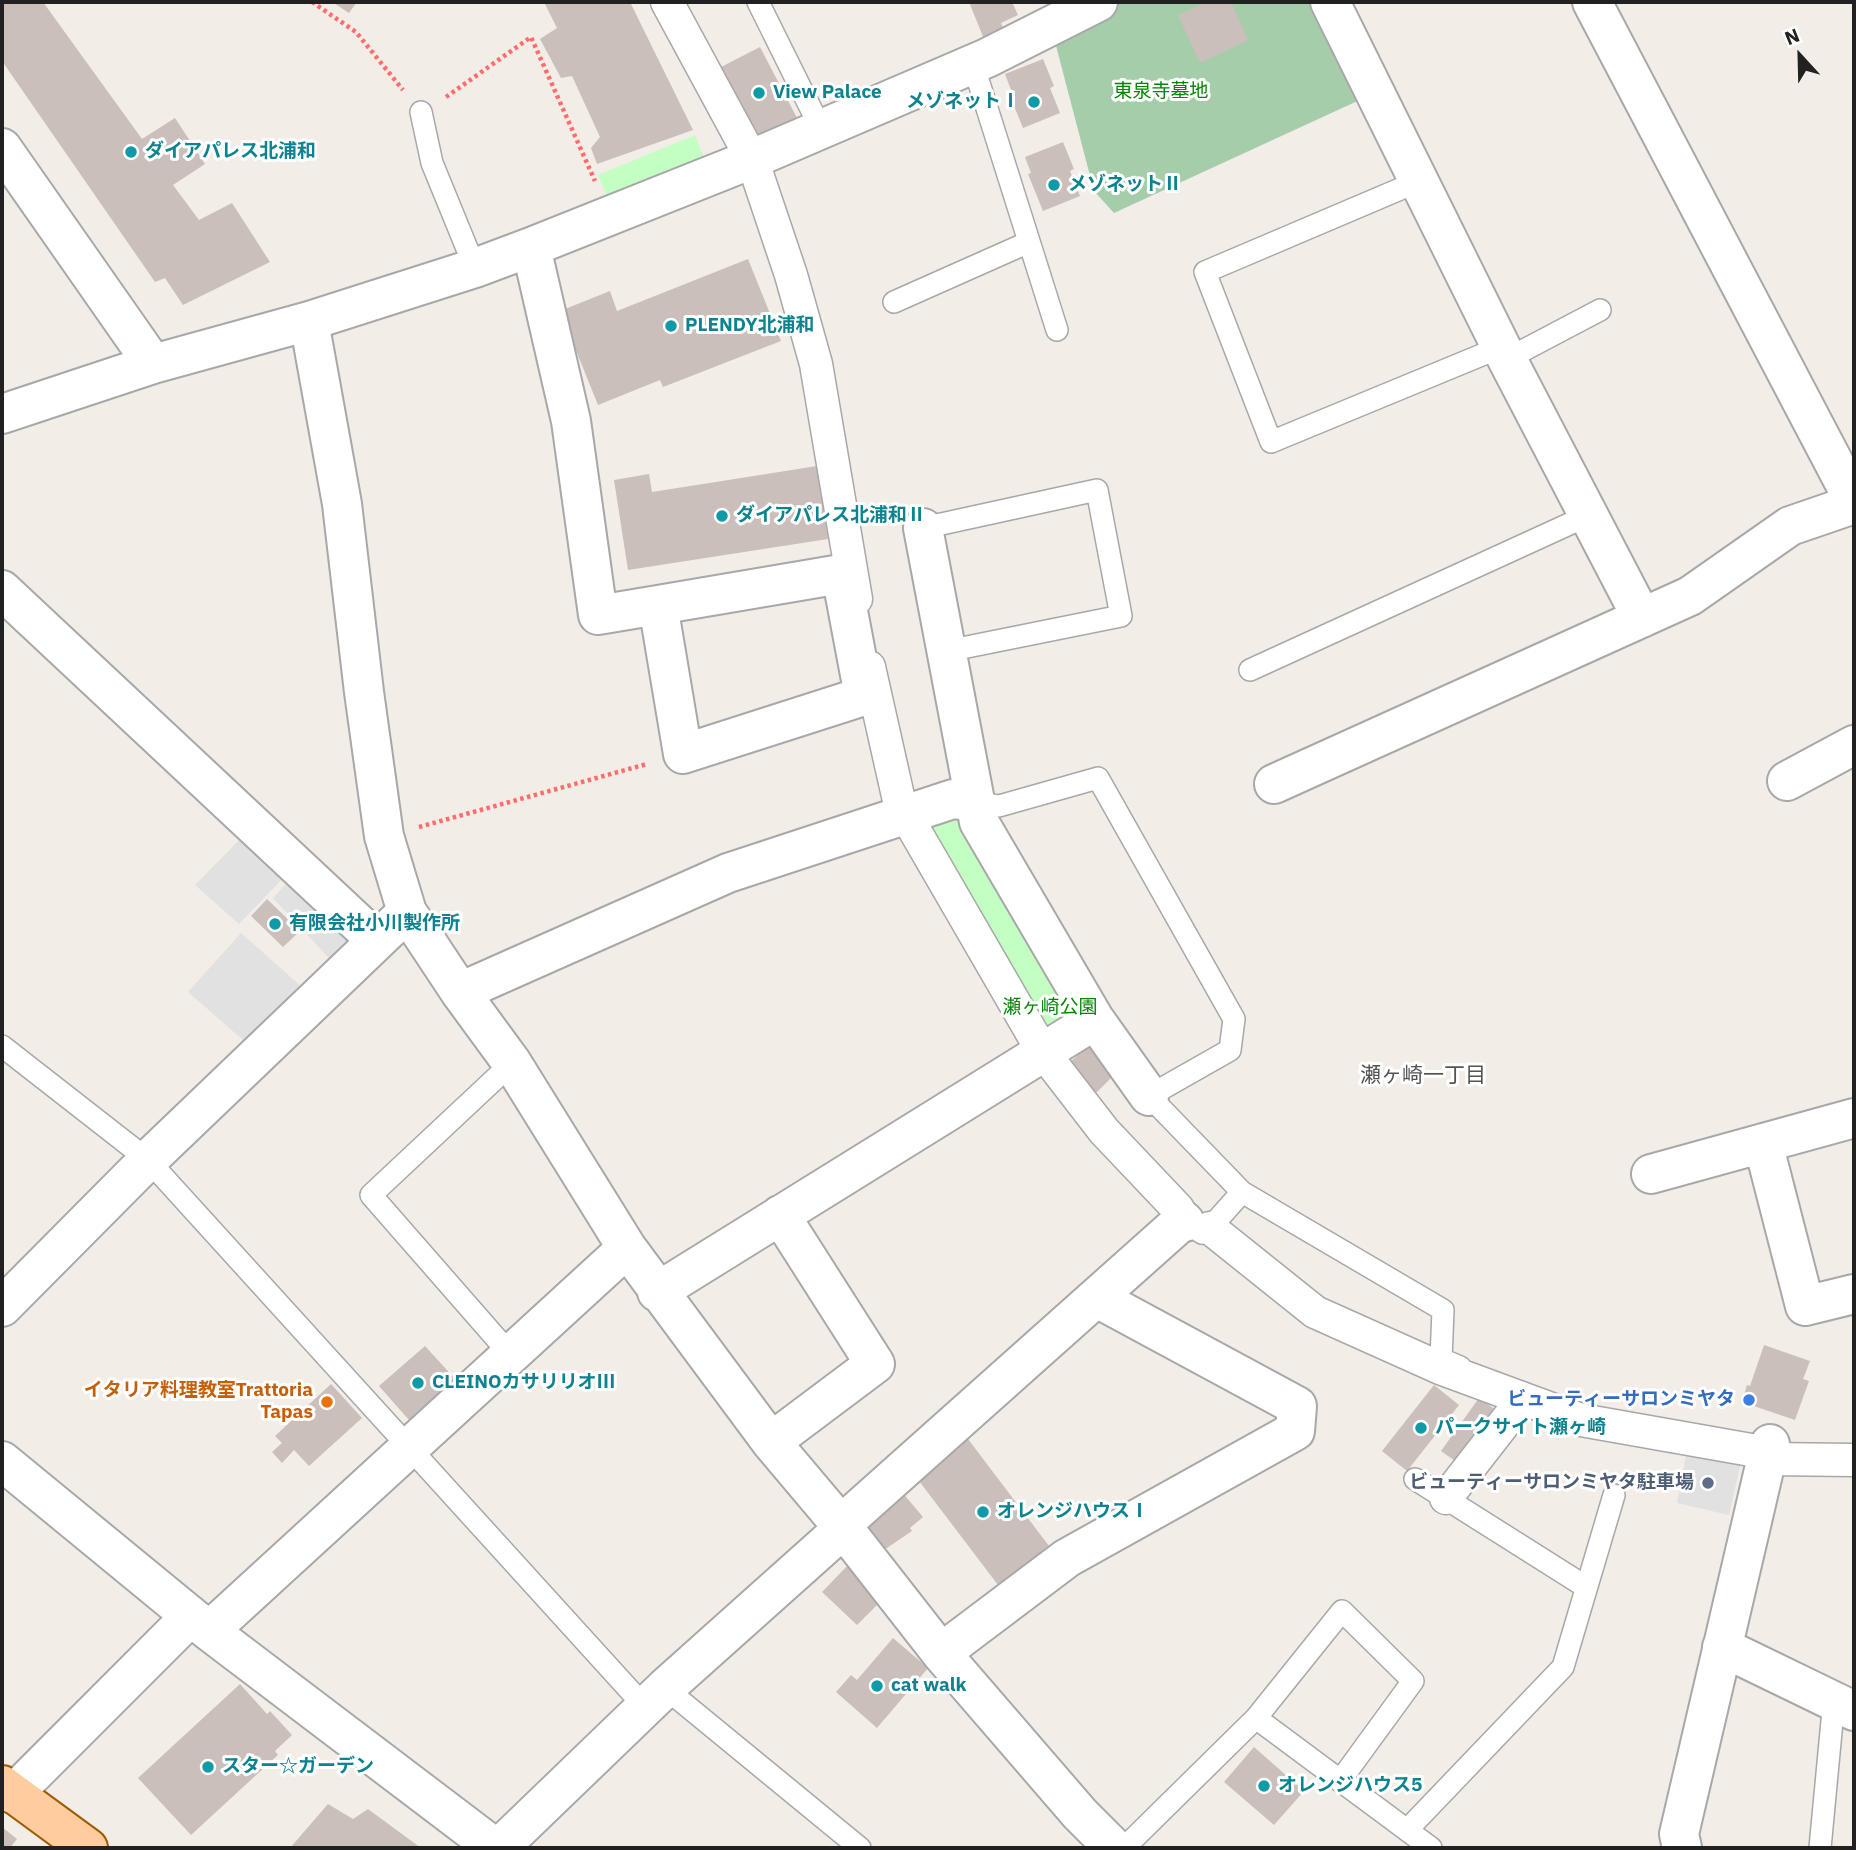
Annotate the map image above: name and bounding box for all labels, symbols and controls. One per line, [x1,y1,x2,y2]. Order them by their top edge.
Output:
north arrow [1765,21,1835,91]
text: N [1781,23,1803,50]
park label: 東泉寺墓地 [1114,81,1208,103]
place label: View Palace [773,82,882,104]
marker: View Palace [751,85,767,101]
place label: メゾネットⅠ [906,91,1020,113]
marker: メゾネットⅠ [1026,94,1042,110]
place label: ダイアパレス北浦和 [145,141,316,163]
marker: ダイアパレス北浦和 [123,144,139,160]
place label: メゾネットⅡ [1068,174,1182,196]
marker: メゾネットⅡ [1046,177,1062,193]
place label: PLENDY北浦和 [685,315,815,337]
marker: PLENDY北浦和 [663,318,679,334]
place label: ダイアパレス北浦和Ⅱ [736,505,926,527]
marker: ダイアパレス北浦和Ⅱ [714,508,730,524]
place label: 有限会社小川製作所 [289,913,460,935]
marker: 有限会社小川製作所 [267,916,283,932]
park label: 瀬ヶ崎公園 [1003,997,1097,1019]
district label: 瀬ヶ崎一丁目 [1360,1063,1486,1089]
place label: CLEINOカサリリオⅢ [432,1372,616,1394]
marker: CLEINOカサリリオⅢ [410,1375,426,1391]
place label: イタリア料理教室Trattoria Tapas [84,1380,313,1424]
place label: ビューティーサロンミヤタ [1507,1389,1735,1411]
marker: ビューティーサロンミヤタ [1741,1392,1757,1408]
marker: イタリア料理教室Trattoria Tapas [319,1394,335,1410]
place label: パークサイト瀬ヶ崎 [1435,1417,1606,1439]
marker: パークサイト瀬ヶ崎 [1413,1420,1429,1436]
place label: ビューティーサロンミヤタ駐車場 [1409,1472,1694,1494]
marker: ビューティーサロンミヤタ駐車場 [1700,1475,1716,1491]
place label: オレンジハウスⅠ [997,1501,1149,1523]
marker: オレンジハウスⅠ [975,1504,991,1520]
place label: cat walk [891,1675,967,1697]
marker: cat walk [869,1678,885,1694]
place label: スター☆ガーデン [222,1756,374,1778]
marker: スター☆ガーデン [200,1759,216,1775]
place label: オレンジハウス5 [1278,1775,1422,1797]
marker: オレンジハウス5 [1256,1778,1272,1794]

